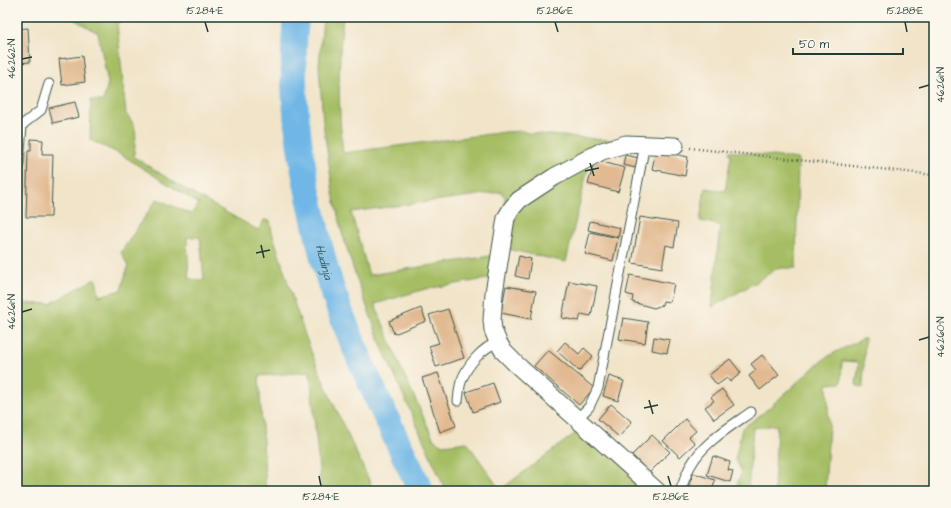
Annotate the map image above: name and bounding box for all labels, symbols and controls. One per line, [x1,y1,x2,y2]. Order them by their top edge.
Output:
text: 15.284°E [187,4,224,18]
text: 15.286°E [537,4,573,18]
text: 15.288°E [887,4,923,18]
scale bar [793,30,903,56]
text: 50 m [799,36,830,53]
text: 46.262°N [5,39,19,79]
text: 46.261°N [934,67,948,103]
water label: Hudinja [311,243,337,283]
text: 46.261°N [5,294,19,330]
text: 46.260°N [934,316,948,358]
text: 15.284°E [303,490,340,504]
text: 15.286°E [653,490,689,504]

